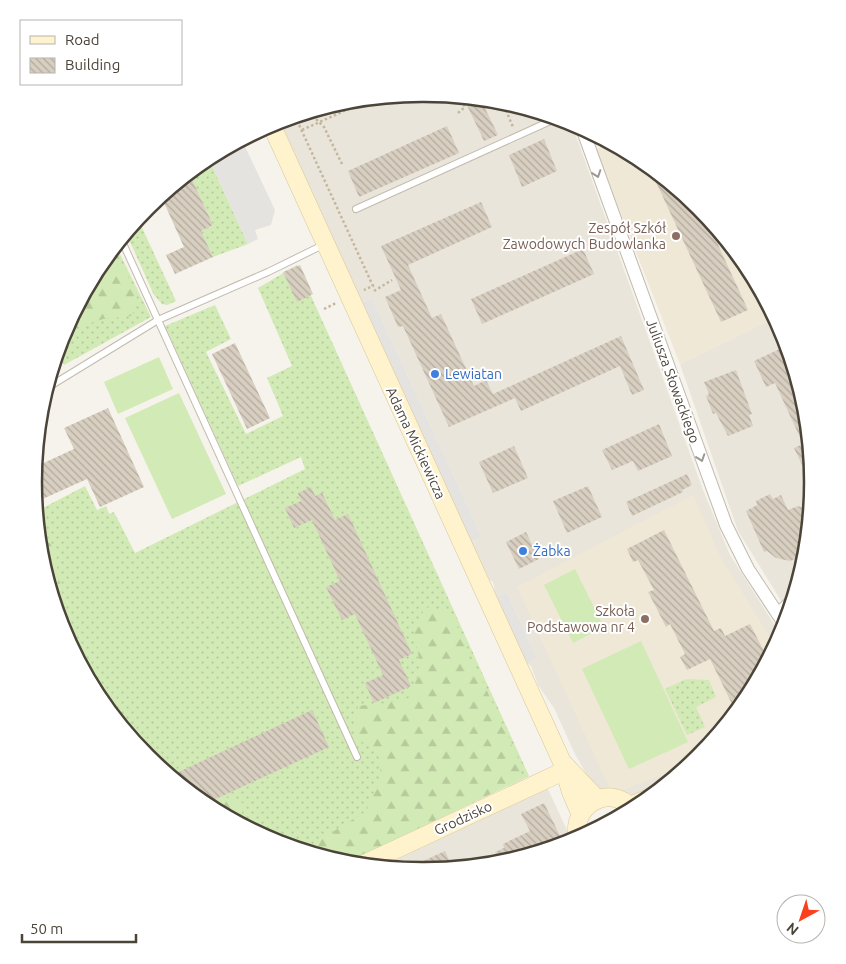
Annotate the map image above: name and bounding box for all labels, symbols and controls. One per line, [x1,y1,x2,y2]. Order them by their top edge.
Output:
legend [20,20,182,85]
text: Road [65,31,100,48]
text: Building [65,56,120,73]
one-way arrow [592,169,602,177]
place label: Zespół Szkół Zawodowych Budowlanka [503,220,666,252]
marker: Zespół Szkół Zawodowych Budowlanka [670,230,682,242]
street label: Juliusza Słowackiego [643,317,703,445]
place label: Lewiatan [445,366,502,382]
marker: Lewiatan [429,368,441,380]
street label: Adama Mickiewicza [383,385,449,501]
one-way arrow [695,453,705,462]
place label: Żabka [533,543,571,559]
marker: Żabka [517,545,529,557]
place label: Szkoła Podstawowa nr 4 [527,603,635,635]
marker: Szkoła Podstawowa nr 4 [639,613,651,625]
street label: Grodzisko [432,798,494,838]
north arrow [776,894,826,944]
scale bar [22,912,136,944]
text: N [783,919,802,938]
text: 50 m [30,920,63,937]

